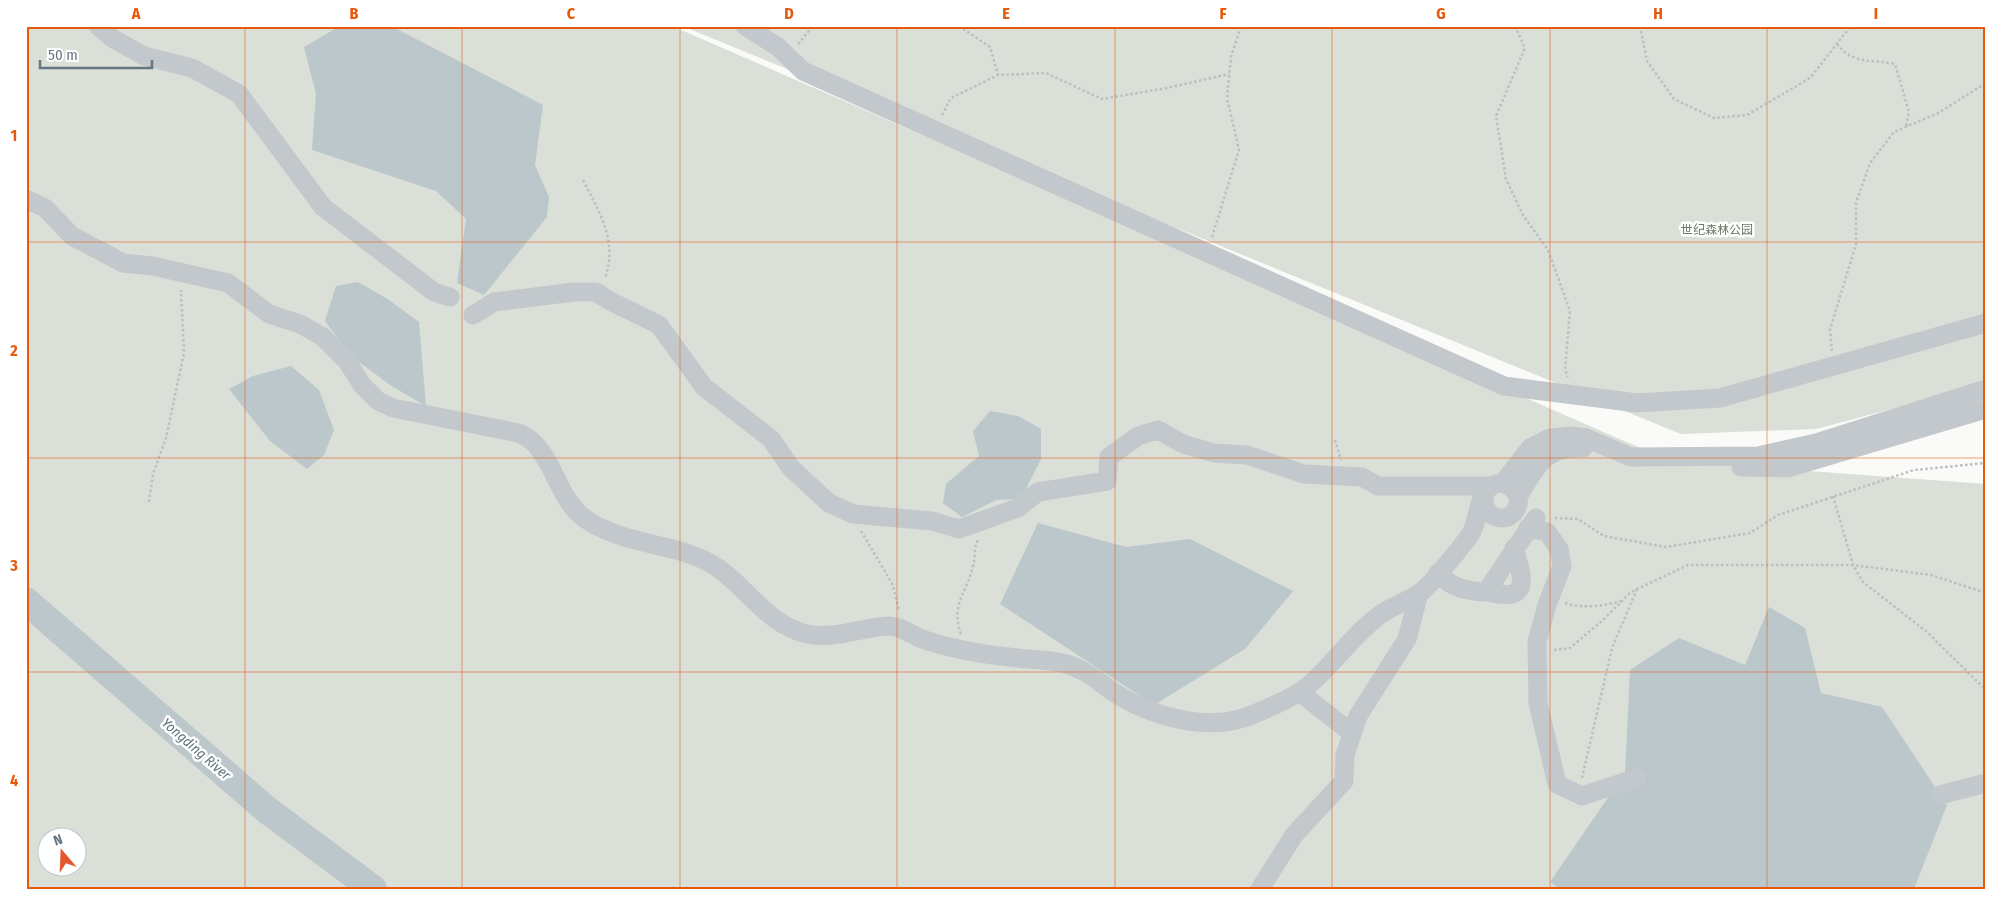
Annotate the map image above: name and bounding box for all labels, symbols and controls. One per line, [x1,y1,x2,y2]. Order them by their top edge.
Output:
text: A [131,4,141,23]
text: B [350,4,359,23]
text: C [567,4,576,23]
text: D [784,4,794,23]
text: E [1002,4,1010,23]
text: F [1219,4,1227,23]
text: G [1436,4,1446,23]
text: H [1653,4,1663,23]
text: I [1874,4,1878,23]
scale bar [40,38,152,70]
text: 50 m [48,46,78,64]
text: 1 [11,126,17,145]
park label: 世纪森林公园 [1681,223,1753,237]
text: 2 [9,341,18,360]
text: 3 [9,556,18,575]
water label: Yongding River [158,714,235,784]
text: 4 [10,771,18,790]
north arrow [38,828,88,878]
text: N [51,831,65,850]

